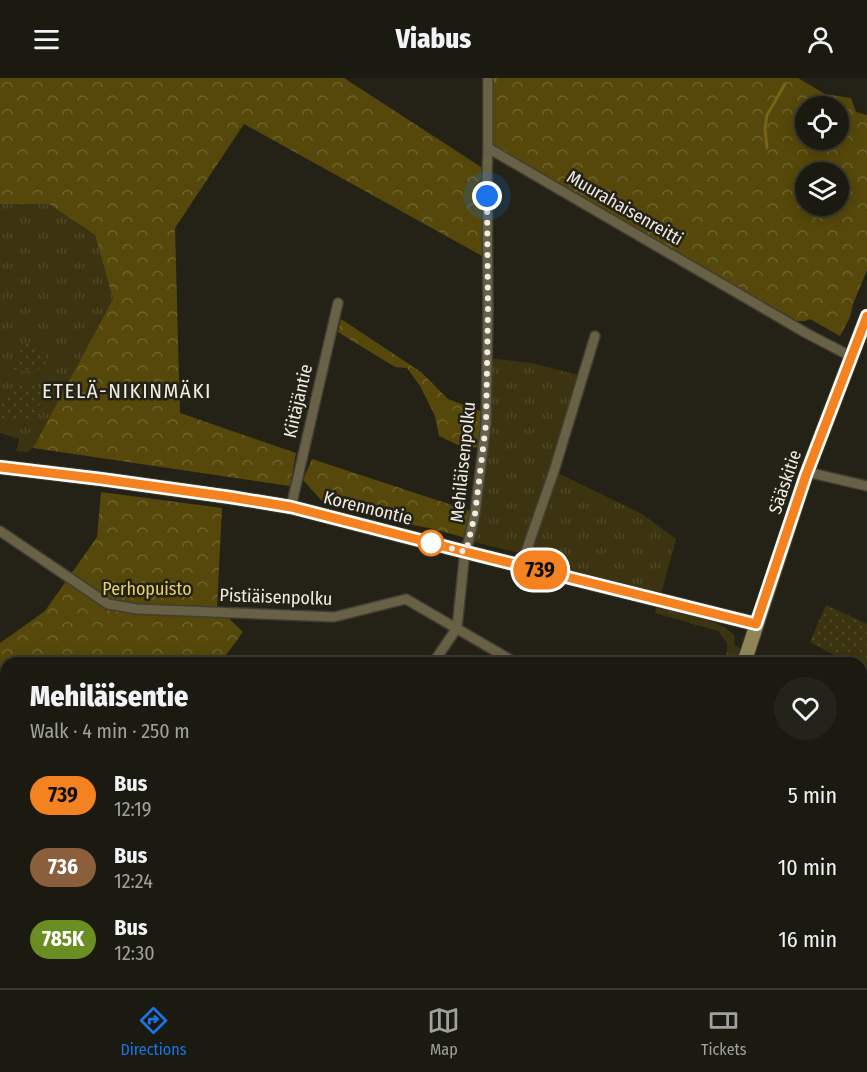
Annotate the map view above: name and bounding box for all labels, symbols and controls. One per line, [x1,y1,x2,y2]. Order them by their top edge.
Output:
icon: menu [30,23,63,56]
text: Viabus [396,23,471,55]
icon: person [804,23,837,56]
map controls [795,96,849,216]
button: locate [795,96,849,150]
button: layers [795,162,849,216]
street label: Muurahaisenreitti [563,166,687,250]
your location [472,181,502,211]
street label: Kiitäjäntie [279,362,317,440]
district label: ETELÄ-NIKINMÄKI [42,378,212,404]
street label: Mehiläisenpolku [446,401,480,523]
street label: Sääskitie [764,447,806,517]
street label: Korennontie [321,486,415,530]
unlabelled marker [418,530,444,556]
line badge: 739 [506,550,574,590]
text: 739 [525,557,555,583]
park label: Perhopuisto [102,578,192,600]
street label: Pistiäisenpolku [219,584,333,610]
button: heart [774,677,837,740]
text: Mehiläisentie [30,680,188,713]
text: Walk · 4 min · 250 m [30,719,190,743]
text: Bus [114,770,147,797]
text: 739 [48,782,78,808]
text: 5 min [788,782,837,809]
text: 12:19 [114,797,152,821]
text: Bus [114,842,147,869]
text: 736 [48,854,78,880]
text: 10 min [778,854,837,881]
text: 12:24 [114,869,153,893]
text: Bus [114,914,148,941]
text: 785K [42,926,84,952]
text: 16 min [778,926,837,953]
text: 12:30 [114,941,155,965]
tab: Directions [120,1004,187,1059]
tab: Map [427,1004,460,1059]
tab: Tickets [701,1004,747,1059]

